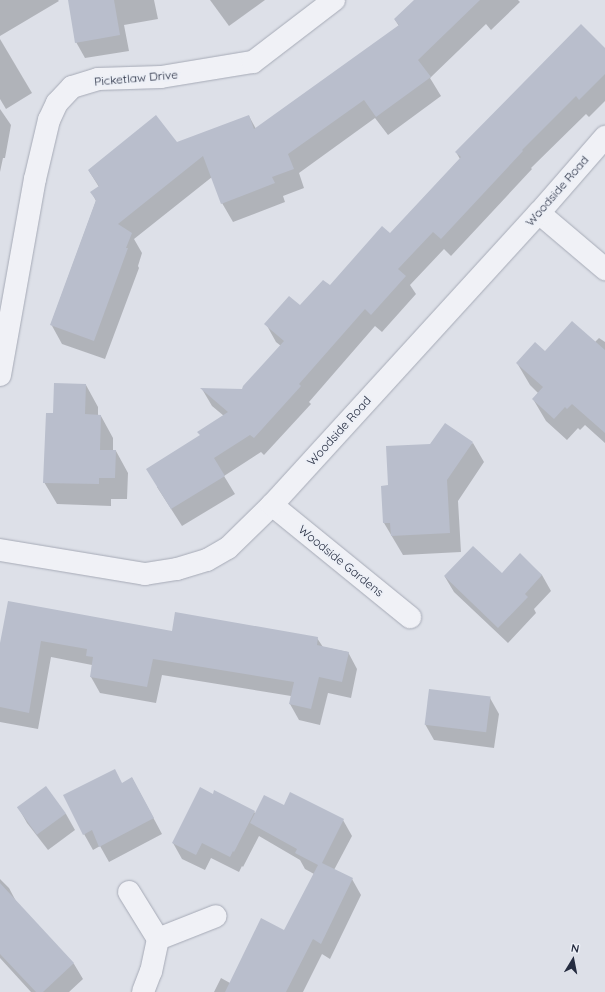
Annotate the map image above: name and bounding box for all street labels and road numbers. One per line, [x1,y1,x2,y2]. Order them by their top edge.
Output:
street label: Picketlaw Drive [93,67,179,89]
street label: Woodside Road [523,153,591,229]
street label: Woodside Road [304,393,374,469]
street label: Woodside Gardens [295,522,387,600]

